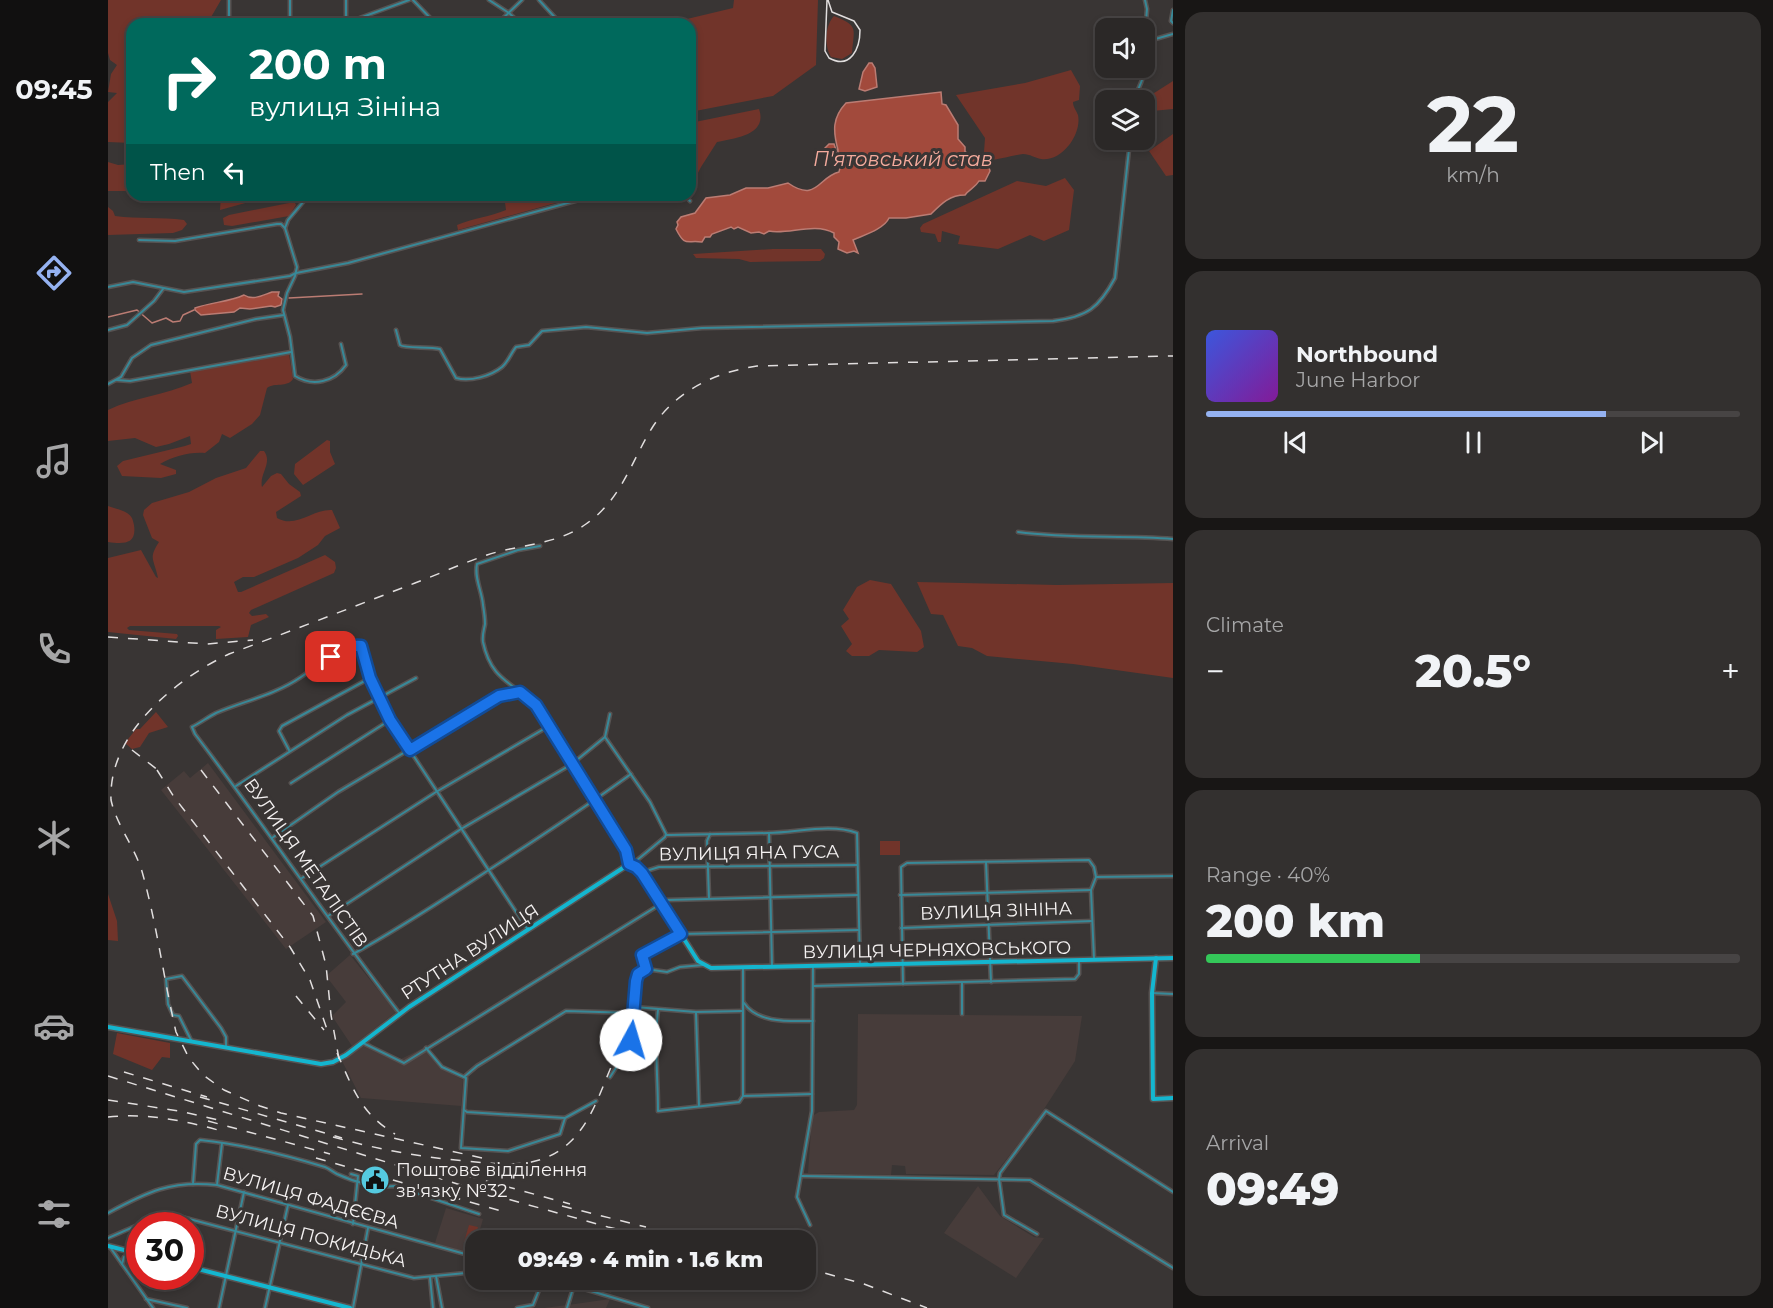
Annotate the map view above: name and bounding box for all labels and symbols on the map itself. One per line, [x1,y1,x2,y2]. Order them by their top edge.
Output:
water label: П'ятовський став [813,147,993,171]
pin [305,631,356,682]
street label: ВУЛИЦЯ МЕТАЛІСТІВ [239,774,373,952]
street label: ВУЛИЦЯ ЯНА ГУСА [659,840,840,866]
street label: ВУЛИЦЯ ЗІНІНА [920,897,1073,925]
street label: РТУТНА ВУЛИЦЯ [397,899,543,1005]
street label: ВУЛИЦЯ ЧЕРНЯХОВСЬКОГО [803,937,1071,963]
position arrow [599,1008,663,1072]
place label: Поштове відділення зв'язку №32 [396,1159,587,1202]
street label: ВУЛИЦЯ ФАДЄЄВА [220,1162,402,1234]
public building icon: Поштове відділення зв'язку №32 [359,1164,391,1196]
street label: ВУЛИЦЯ ПОКИДЬКА [213,1200,409,1272]
speed limit sign: 30 [126,1212,204,1290]

